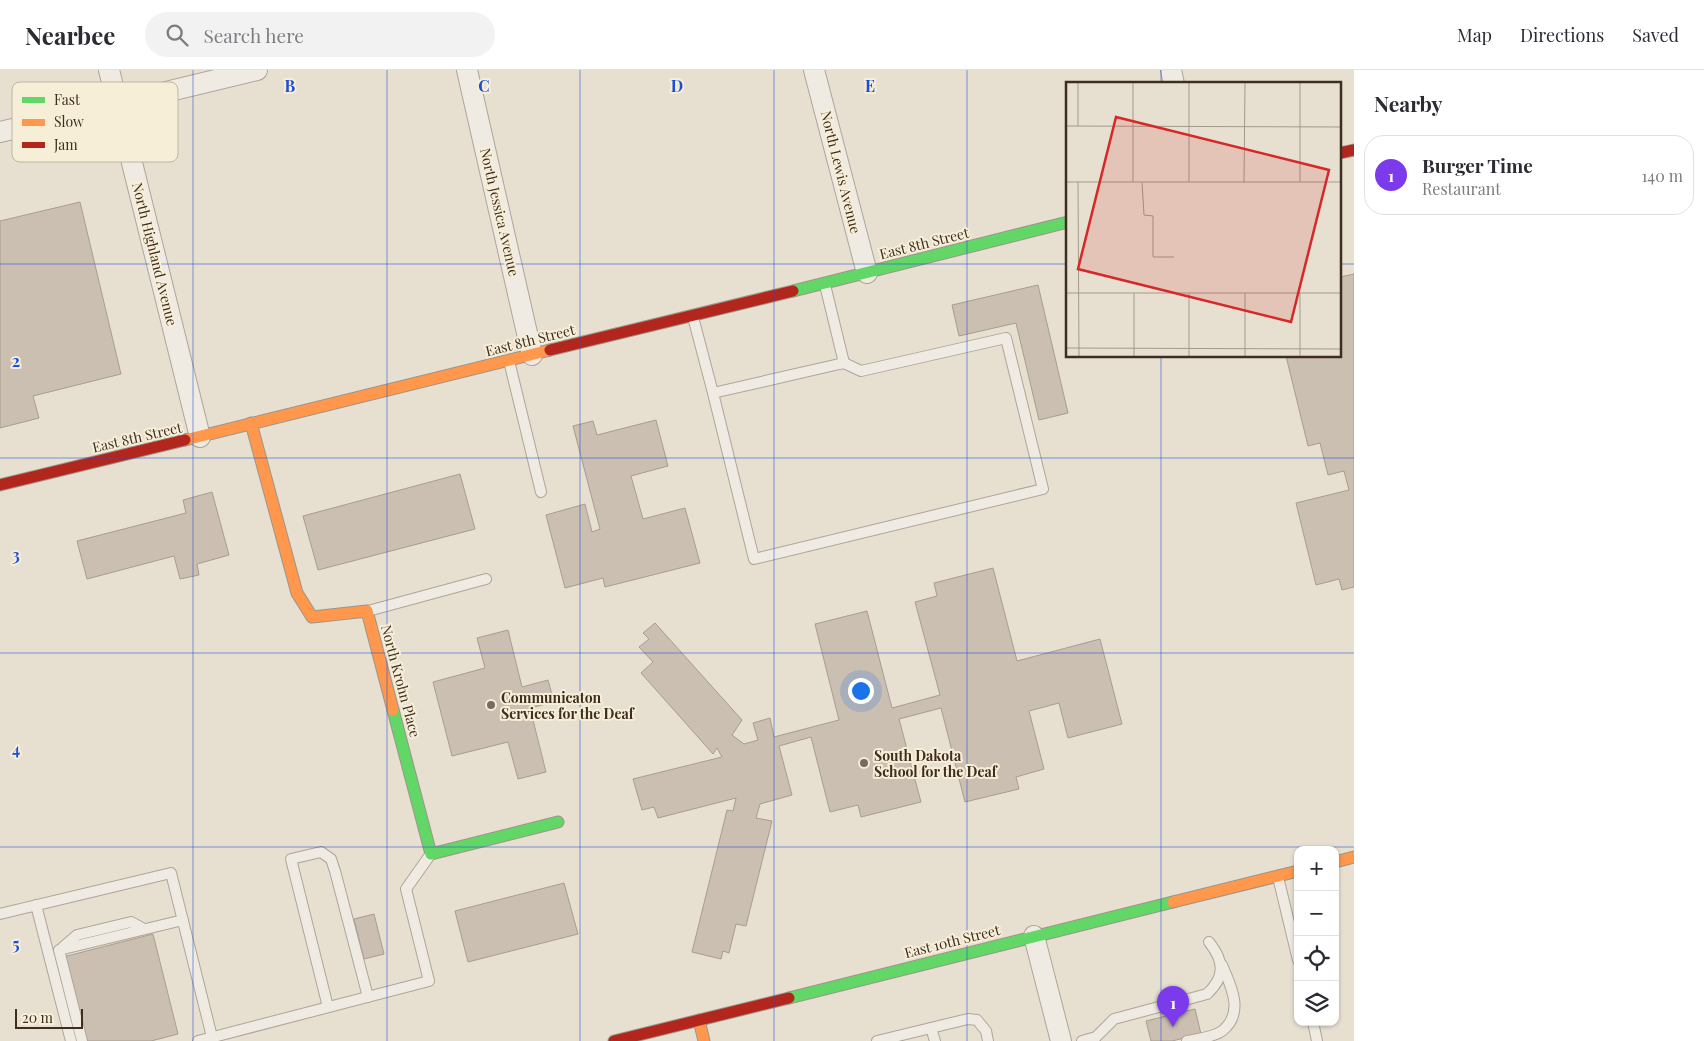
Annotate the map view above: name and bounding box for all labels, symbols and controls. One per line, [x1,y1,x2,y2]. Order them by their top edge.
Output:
search box [145,12,495,57]
text: Nearbee [25,19,115,51]
icon: search [163,21,191,49]
text: Search here [203,22,304,48]
text: Map [1457,23,1492,47]
text: Directions [1520,23,1604,47]
text: Saved [1632,23,1679,47]
text: B [285,75,296,96]
text: C [478,75,490,96]
text: D [671,75,683,96]
text: E [865,75,875,96]
legend [12,82,178,162]
inset map [1066,82,1342,358]
text: Nearby [1374,89,1443,117]
text: Fast [54,90,81,109]
street label: North Lewis Avenue [817,109,865,235]
text: Slow [54,112,84,131]
text: Jam [53,135,78,154]
street label: North Jessica Avenue [476,146,524,278]
text: Burger Time [1422,152,1533,178]
text: 1 [1388,165,1394,186]
text: 140 m [1641,165,1683,186]
text: Restaurant [1422,178,1501,199]
street label: North Highland Avenue [128,180,182,328]
street label: East 8th Street [877,222,972,263]
street label: East 8th Street [483,319,578,360]
text: 2 [12,350,20,371]
street label: East 8th Street [90,417,185,457]
text: 3 [12,544,20,565]
street label: North Krohn Place [377,623,425,739]
your location [848,678,874,704]
place label: Communicaton Services for the Deaf [501,688,635,723]
marker: Communicaton Services for the Deaf [485,699,497,711]
text: 4 [12,738,20,759]
place label: South Dakota School for the Deaf [874,746,998,781]
marker: South Dakota School for the Deaf [858,757,870,769]
map controls [1294,846,1339,1026]
button: + [1294,846,1339,891]
button: − [1294,891,1339,936]
street label: East 10th Street [902,920,1003,962]
text: 5 [12,933,20,954]
button: locate [1294,936,1339,981]
button: layers [1294,981,1339,1026]
pin: 1 [1157,986,1189,1027]
scale bar [15,1006,82,1029]
text: 20 m [22,1008,53,1027]

